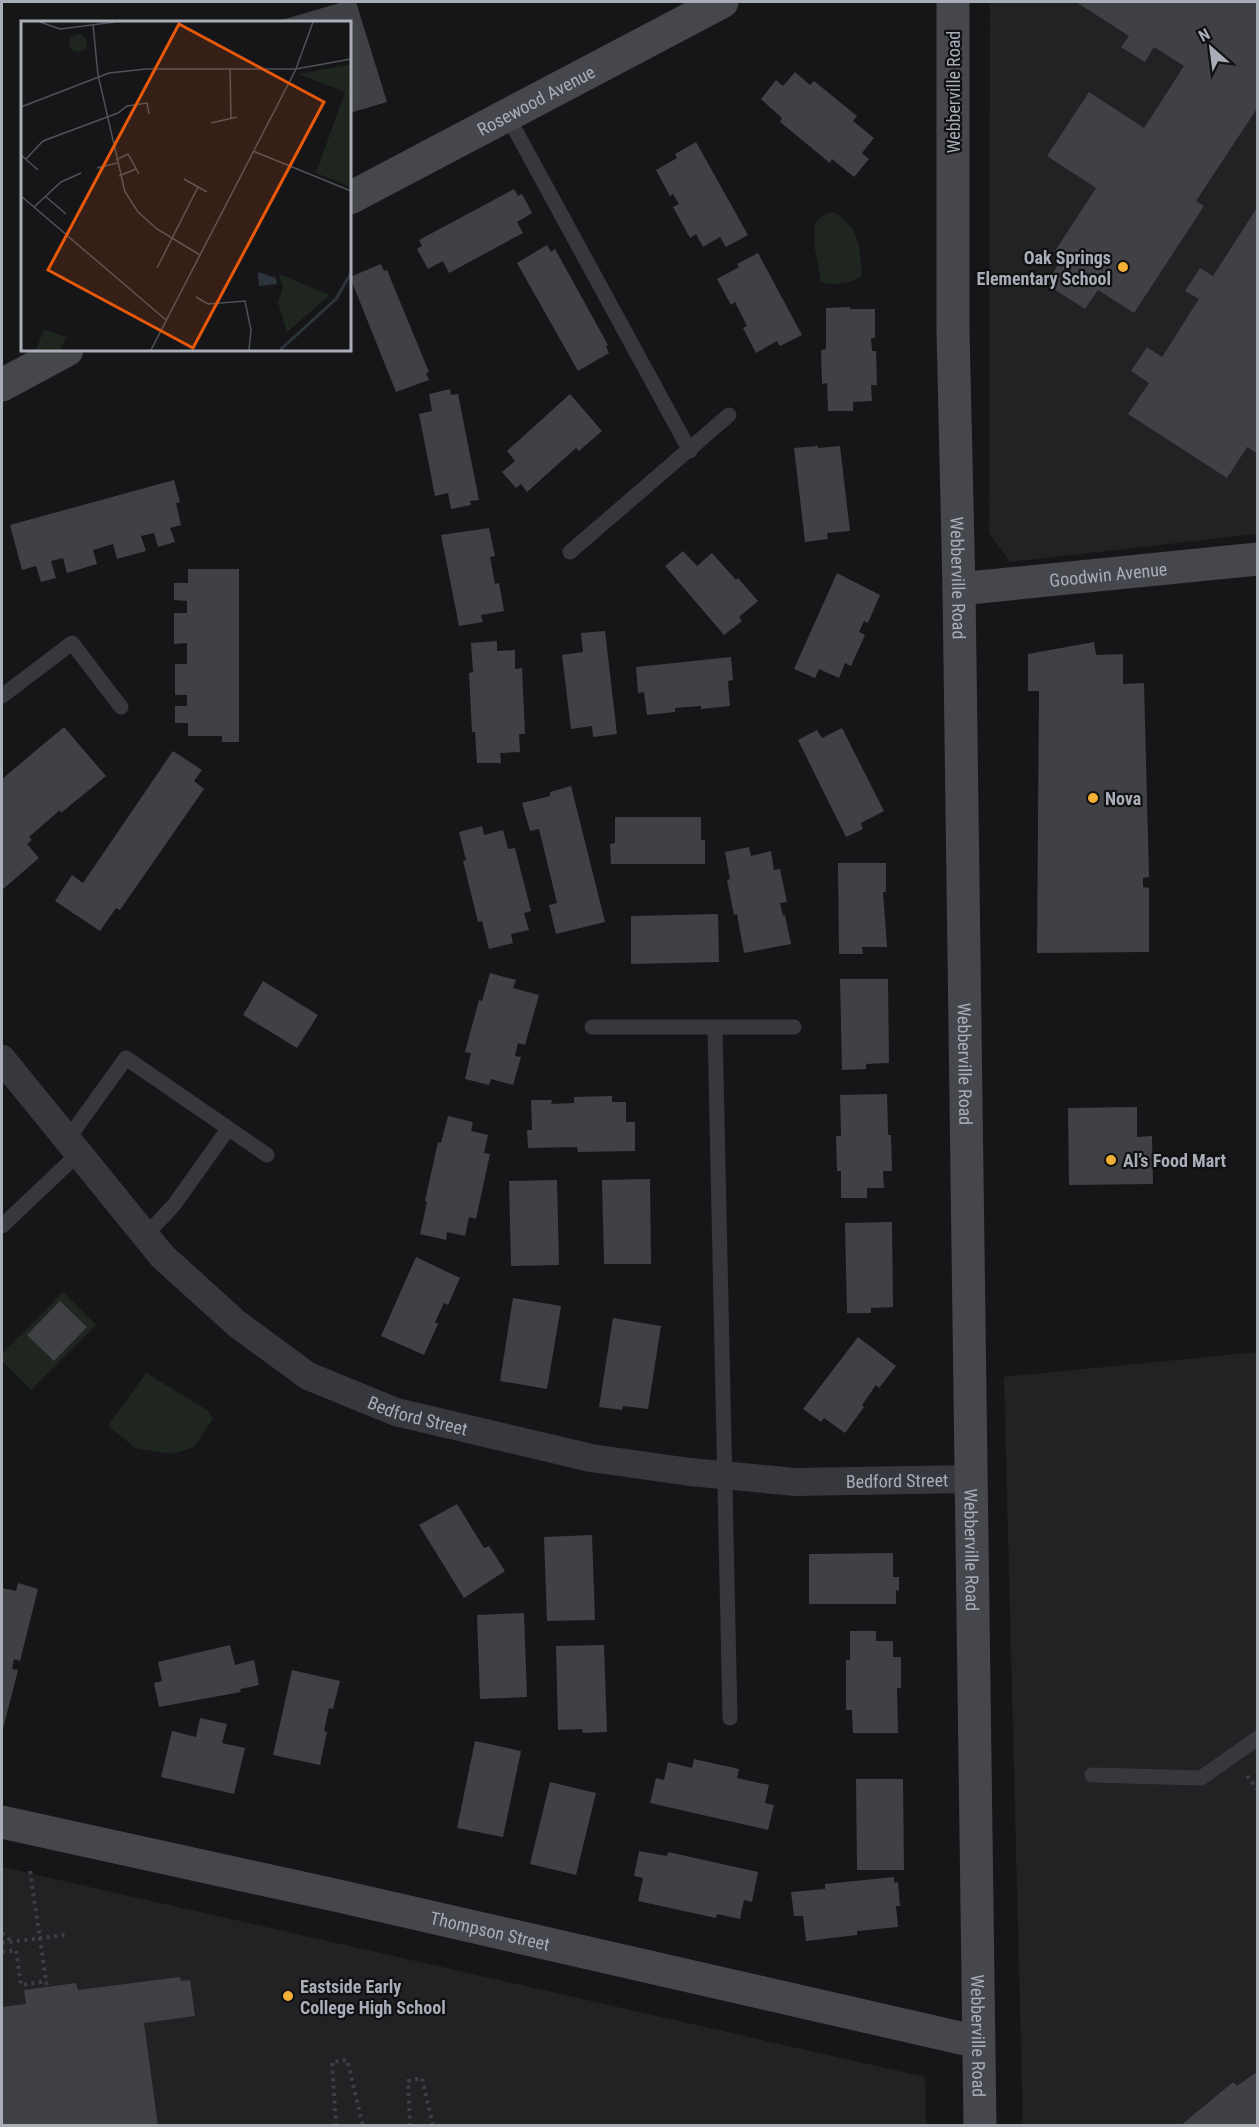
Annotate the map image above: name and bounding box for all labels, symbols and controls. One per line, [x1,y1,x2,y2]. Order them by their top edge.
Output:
north arrow [1181,18,1241,78]
inset map [21,21,351,351]
text: N [1195,25,1213,46]
street label: Webberville Road [943,31,964,153]
street label: Rosewood Avenue [473,61,598,140]
place label: Oak Springs Elementary School [977,247,1111,289]
marker: Oak Springs Elementary School [1116,260,1130,274]
street label: Webberville Road [947,516,970,639]
street label: Goodwin Avenue [1048,558,1168,590]
place label: Nova [1105,788,1141,809]
marker: Nova [1086,791,1100,805]
street label: Webberville Road [954,1002,977,1125]
place label: Al’s Food Mart [1123,1150,1227,1171]
marker: Al’s Food Mart [1104,1153,1118,1167]
street label: Bedford Street [365,1391,470,1439]
street label: Bedford Street [846,1469,949,1492]
street label: Webberville Road [961,1488,983,1611]
street label: Thompson Street [428,1907,552,1954]
street label: Webberville Road [967,1974,990,2097]
place label: Eastside Early College High School [300,1976,446,2018]
marker: Eastside Early College High School [281,1989,295,2003]

